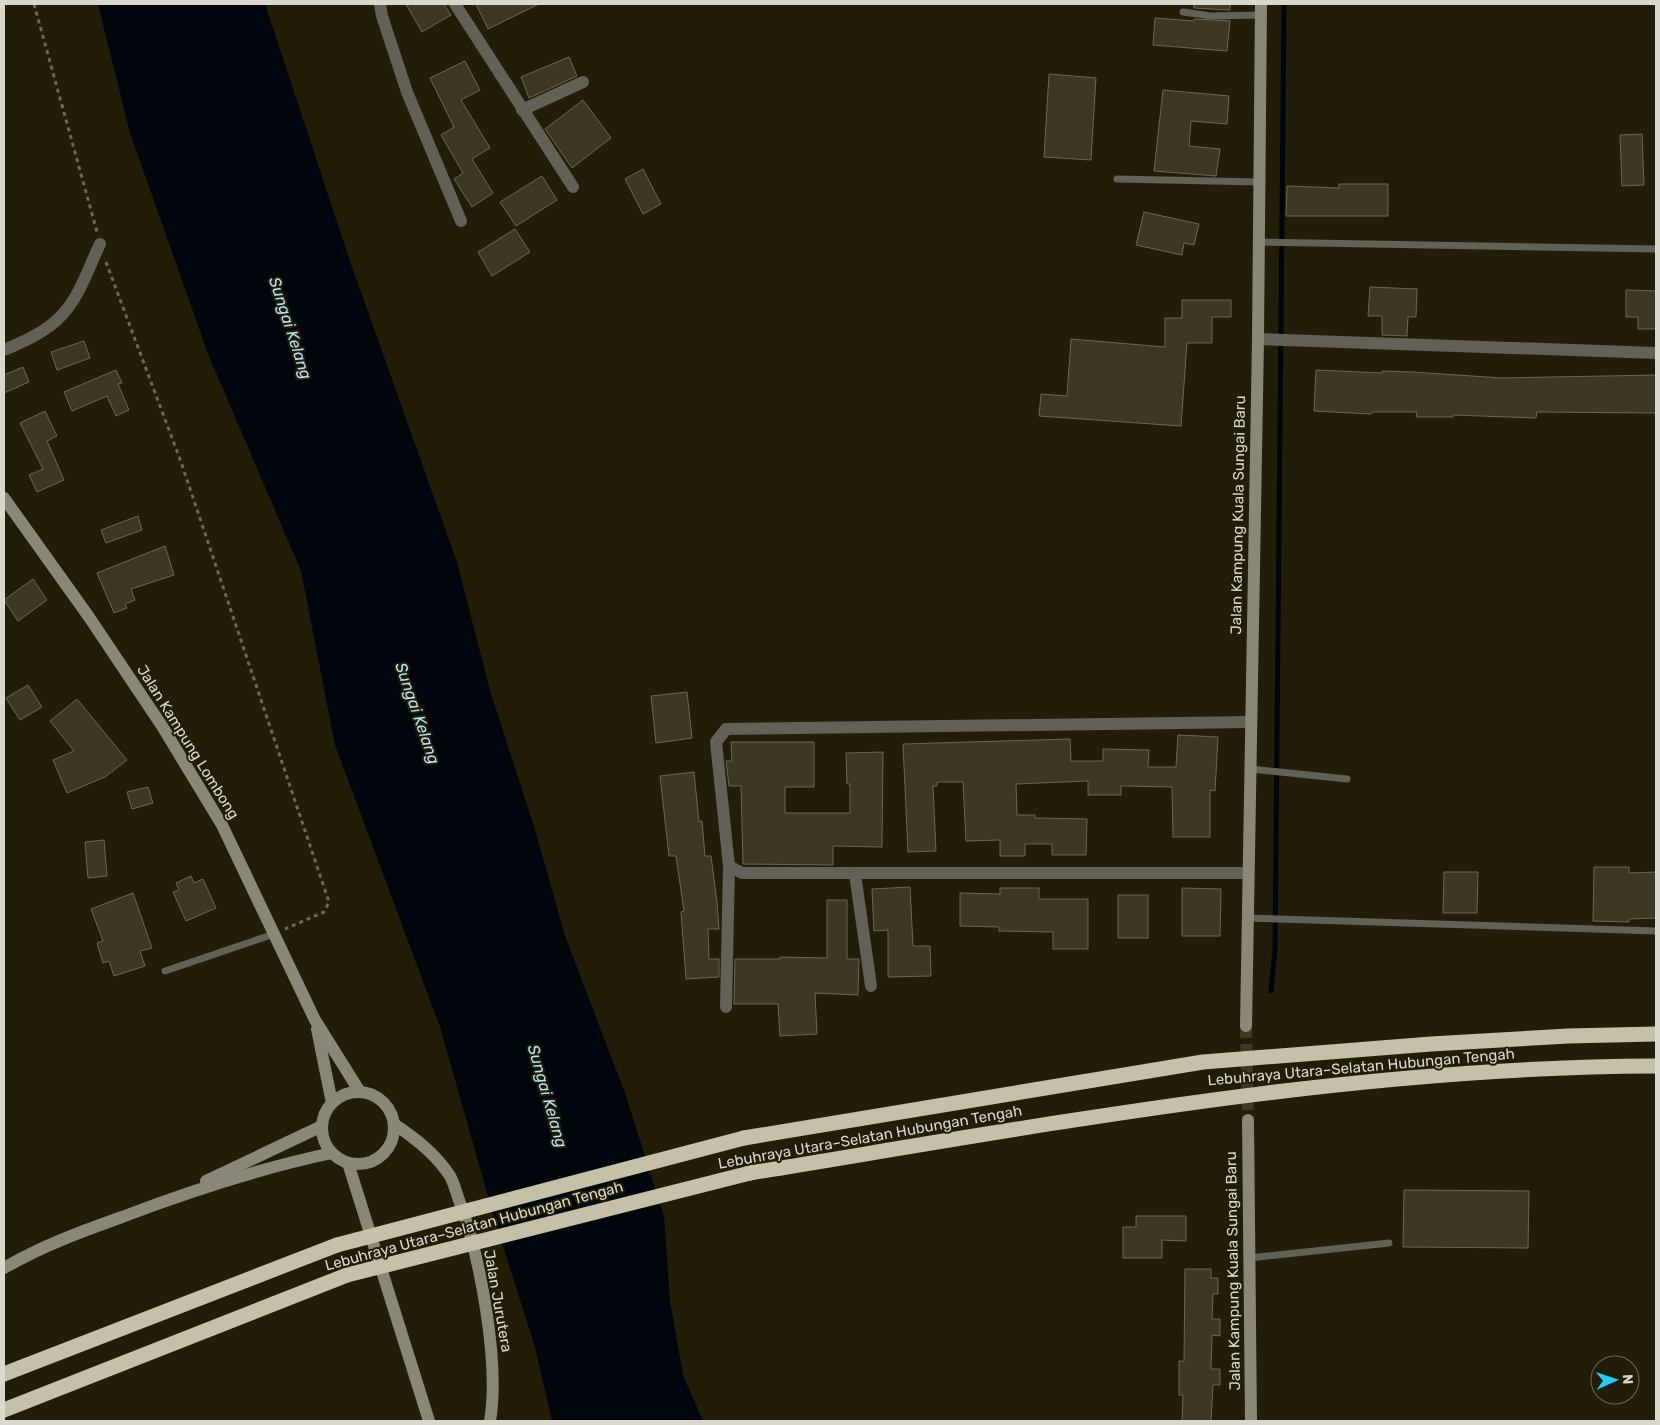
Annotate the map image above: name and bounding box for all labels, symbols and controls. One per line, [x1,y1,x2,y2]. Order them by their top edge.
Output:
water label: Sungai Kelang [265,275,316,382]
street label: Jalan Kampung Kuala Sungai Baru [1227,395,1249,635]
water label: Sungai Kelang [391,660,444,767]
street label: Jalan Kampung Lombong [133,662,243,822]
water label: Sungai Kelang [524,1042,571,1150]
street label: Lebuhraya Utara–Selatan Hubungan Tengah [1207,1045,1515,1089]
street label: Lebuhraya Utara–Selatan Hubungan Tengah [717,1101,1023,1173]
street label: Jalan Kampung Kuala Sungai Baru [1222,1151,1244,1391]
street label: Lebuhraya Utara–Selatan Hubungan Tengah [323,1177,625,1275]
street label: Jalan Jurutera [480,1248,516,1354]
north arrow [1590,1355,1640,1405]
text: N [1619,1374,1636,1385]

